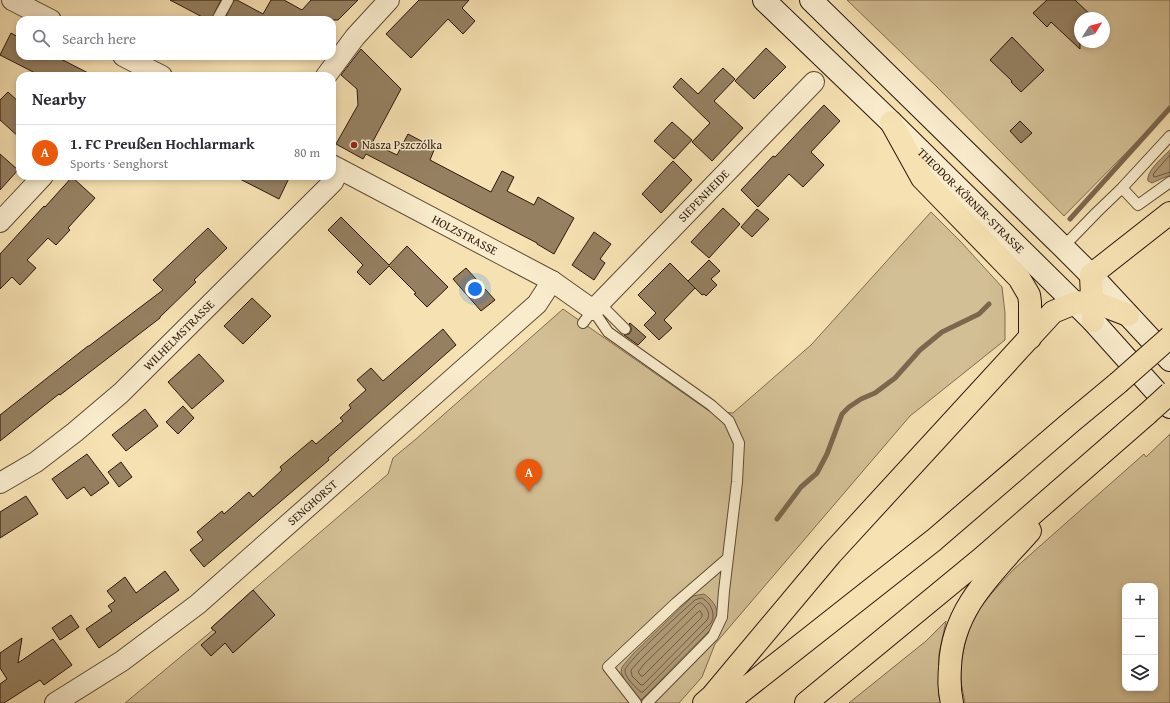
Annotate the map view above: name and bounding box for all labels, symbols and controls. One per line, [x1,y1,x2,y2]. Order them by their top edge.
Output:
north arrow [1074,12,1110,48]
search box [16,16,336,60]
icon: search [30,27,52,49]
text: Search here [62,28,136,49]
text: Nearby [32,86,86,111]
text: 1. FC Preußen Hochlarmark [70,133,255,154]
place label: Nasza Pszczólka [362,136,442,153]
marker: Nasza Pszczólka [349,140,359,150]
text: A [41,143,49,162]
text: 80 m [294,143,320,162]
street label: THEODOR-KÖRNER-STRASSE [914,143,1029,257]
text: Sports · Senghorst [70,154,168,173]
street label: SIEPENHEIDE [674,165,733,225]
street label: HOLZSTRASSE [429,210,501,259]
your location [465,279,485,299]
street label: WILHELMSTRASSE [139,296,218,374]
pin: A [516,459,542,492]
street label: SENGHORST [283,475,341,529]
map controls [1122,583,1158,691]
button: + [1122,583,1158,619]
button: − [1122,619,1158,655]
button: layers [1122,655,1158,691]

